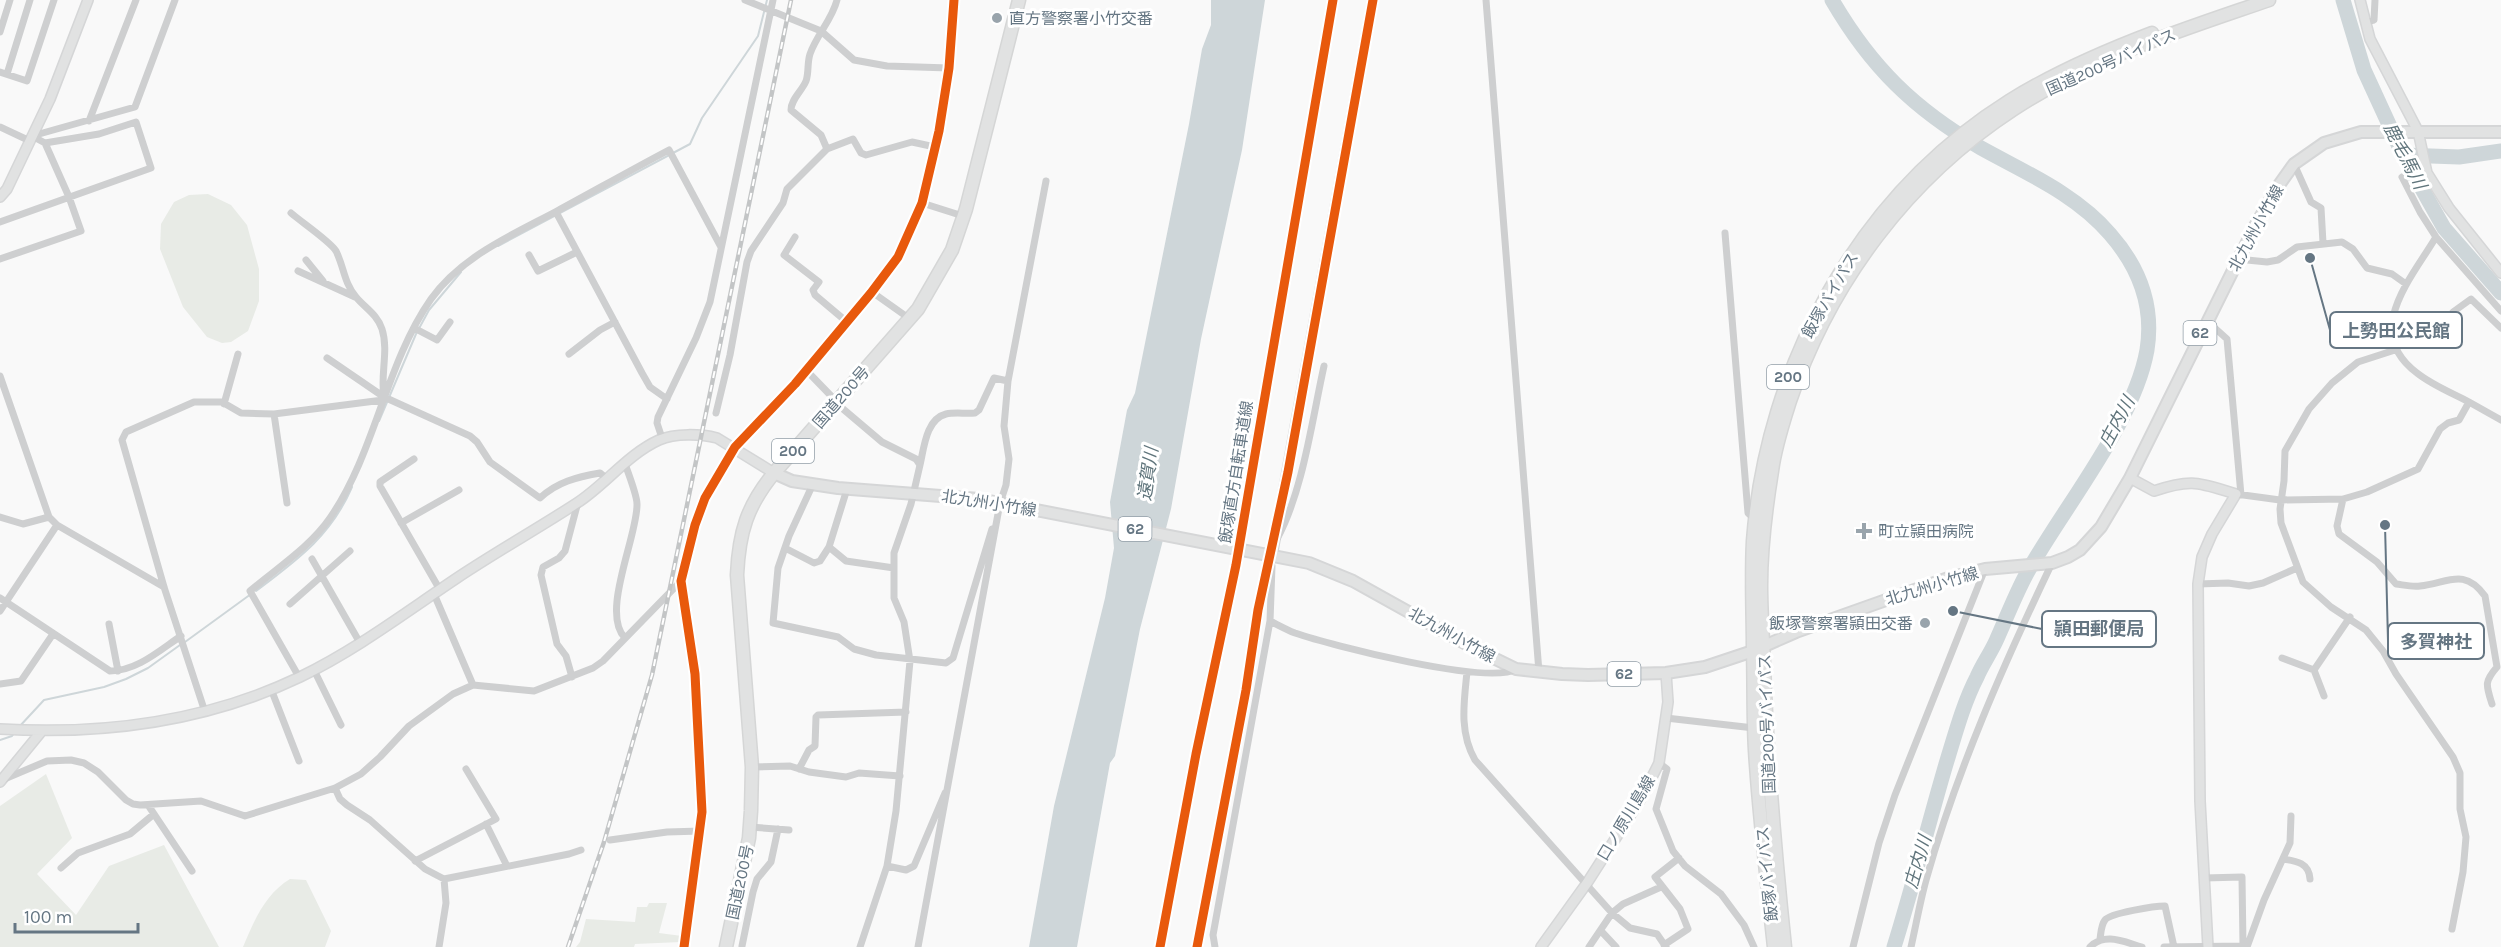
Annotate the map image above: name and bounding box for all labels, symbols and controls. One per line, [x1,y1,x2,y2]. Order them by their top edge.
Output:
place label: 直方警察署小竹交番 [1009,9,1153,28]
marker: 直方警察署小竹交番 [990,11,1004,25]
street label: 国道200号バイパス [2043,25,2179,99]
water label: 鹿毛馬川 [2379,119,2432,195]
street label: 北九州小竹線 [2224,181,2288,275]
street label: 飯塚バイパス [1798,249,1862,341]
callout: 上勢田公民館 [2330,312,2462,348]
text: 上勢田公民館 [2342,320,2450,342]
road number: 62 [2184,321,2216,345]
street label: 国道200号 [809,362,873,432]
road number: 200 [1767,365,1809,389]
water label: 庄内川 [2095,391,2140,451]
street label: 飯塚直方自転車道線 [1215,399,1257,545]
road number: 200 [772,439,814,463]
water label: 遠賀川 [1133,444,1163,502]
street label: 北九州小竹線 [940,486,1038,520]
road number: 62 [1118,517,1152,541]
marker: 町立頴田病院 [1855,522,1873,540]
place label: 町立頴田病院 [1878,522,1974,541]
street label: 北九州小竹線 [1883,563,1981,609]
street label: 北九州小竹線 [1405,603,1499,667]
callout: 頴田郵便局 [2042,611,2156,647]
place label: 飯塚警察署頴田交番 [1769,614,1913,633]
marker: 飯塚警察署頴田交番 [1918,616,1932,630]
text: 頴田郵便局 [2054,618,2144,640]
callout: 多賀神社 [2388,623,2484,659]
text: 多賀神社 [2400,631,2472,653]
street label: 国道200号バイパス [1755,654,1779,794]
road number: 62 [1608,662,1640,686]
street label: 口ノ原川島線 [1593,772,1659,864]
street label: 飯塚バイパス [1753,825,1781,923]
water label: 庄内川 [1900,831,1937,891]
street label: 国道200号 [723,843,757,921]
scale bar [15,896,138,934]
text: 100 m [24,906,72,928]

